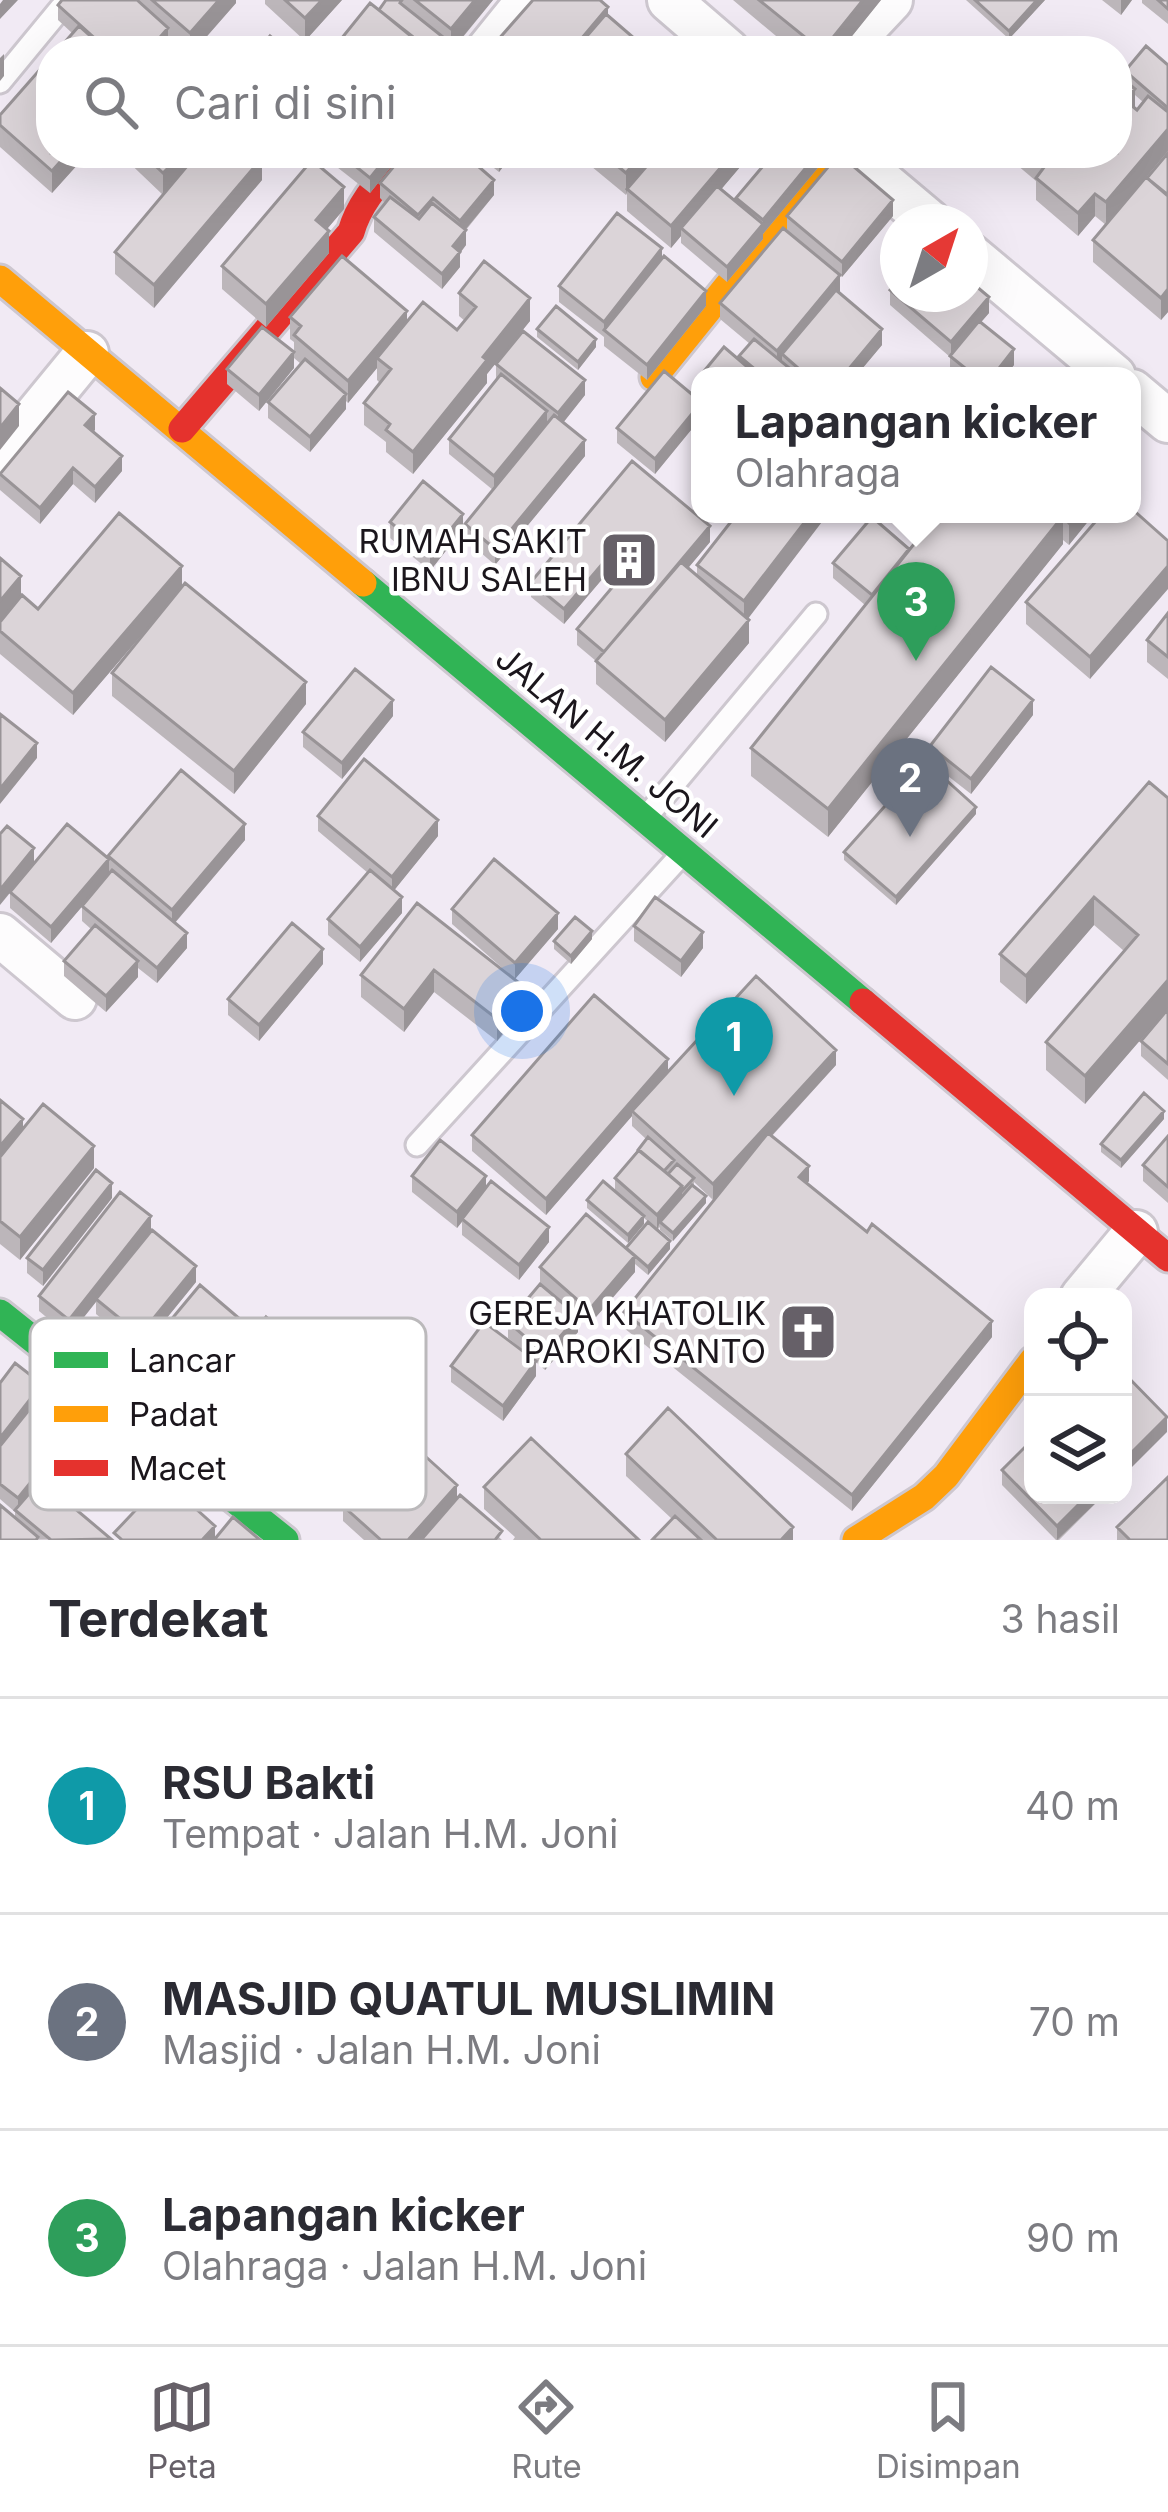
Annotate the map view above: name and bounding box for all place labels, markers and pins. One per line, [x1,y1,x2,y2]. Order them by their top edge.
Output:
place label: RUMAH SAKIT IBNU SALEH [359,521,587,599]
building icon: RUMAH SAKIT IBNU SALEH [598,529,660,591]
pin: 3 [877,562,955,661]
pin: 2 [871,738,949,837]
pin: 1 [695,997,773,1096]
place label: GEREJA KHATOLIK PAROKI SANTO [468,1293,766,1371]
church icon: GEREJA KHATOLIK PAROKI SANTO [777,1301,839,1363]

